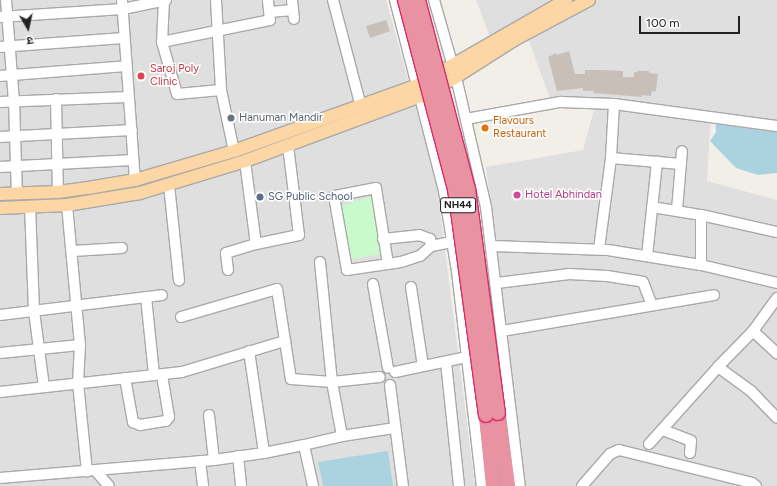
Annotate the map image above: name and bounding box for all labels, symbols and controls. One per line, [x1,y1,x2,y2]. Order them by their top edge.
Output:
north arrow [8,8,48,48]
scale bar [641,8,742,34]
text: 100 m [646,16,680,30]
text: उ [26,33,34,47]
place label: Saroj Poly Clinic [150,63,199,89]
marker: Saroj Poly Clinic [135,70,147,82]
place label: Hanuman Mandir [239,111,323,125]
marker: Hanuman Mandir [226,113,236,123]
place label: Flavours Restaurant [493,115,547,141]
marker: Flavours Restaurant [480,123,490,133]
place label: Hotel Abhindan [525,188,602,202]
place label: SG Public School [268,190,352,204]
marker: Hotel Abhindan [512,190,522,200]
marker: SG Public School [255,192,265,202]
road number: NH44 [440,197,476,213]

